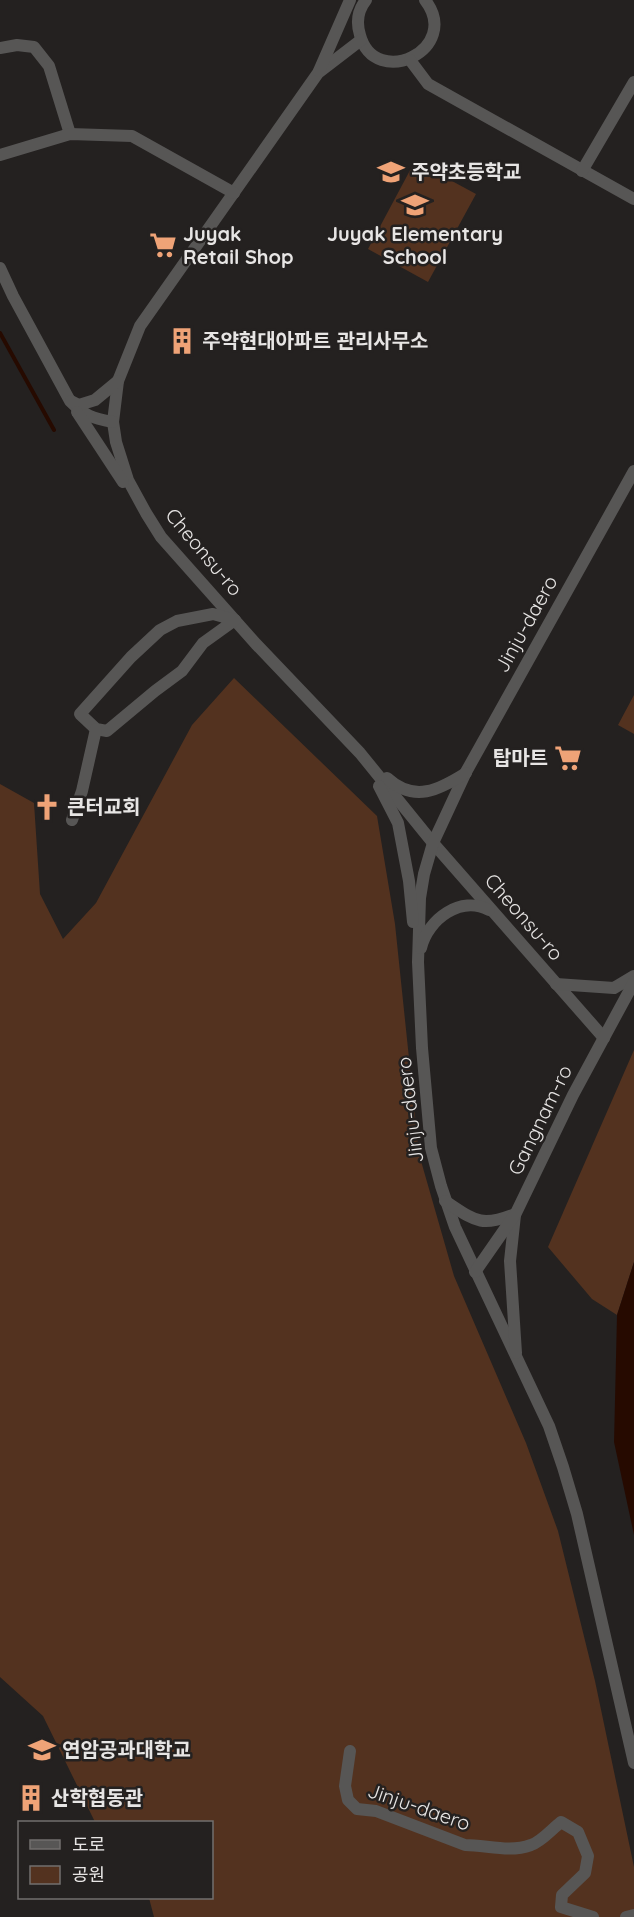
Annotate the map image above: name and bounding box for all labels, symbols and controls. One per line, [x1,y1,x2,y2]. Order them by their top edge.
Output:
school or university icon: 주약초등학교 [376,157,406,187]
place label: 주약초등학교 [411,159,521,184]
school or university icon: Juyak Elementary School [400,190,430,220]
place label: Juyak Retail Shop [183,221,294,269]
place label: Juyak Elementary School [327,221,503,269]
supermarket icon: Juyak Retail Shop [148,230,178,260]
building icon: 주약현대아파트 관리사무소 [167,326,197,356]
place label: 주약현대아파트 관리사무소 [202,328,428,353]
street label: Cheonsu-ro [160,503,248,601]
street label: Jinju-daero [489,571,562,677]
supermarket icon: 탑마트 [553,743,583,773]
place label: 탑마트 [493,745,548,770]
church icon: 큰터교회 [32,792,62,822]
place label: 큰터교회 [67,794,141,819]
street label: Cheonsu-ro [480,868,569,965]
street label: Jinju-daero [391,1056,428,1165]
street label: Gangnam-ro [502,1061,577,1179]
school or university icon: 연암공과대학교 [27,1735,57,1765]
place label: 연암공과대학교 [62,1737,191,1762]
street label: Jinju-daero [365,1777,474,1836]
building icon: 산학협동관 [16,1783,46,1813]
place label: 산학협동관 [51,1785,144,1810]
legend [18,1821,213,1899]
text: 도로 [72,1833,105,1856]
text: 공원 [72,1863,105,1886]

